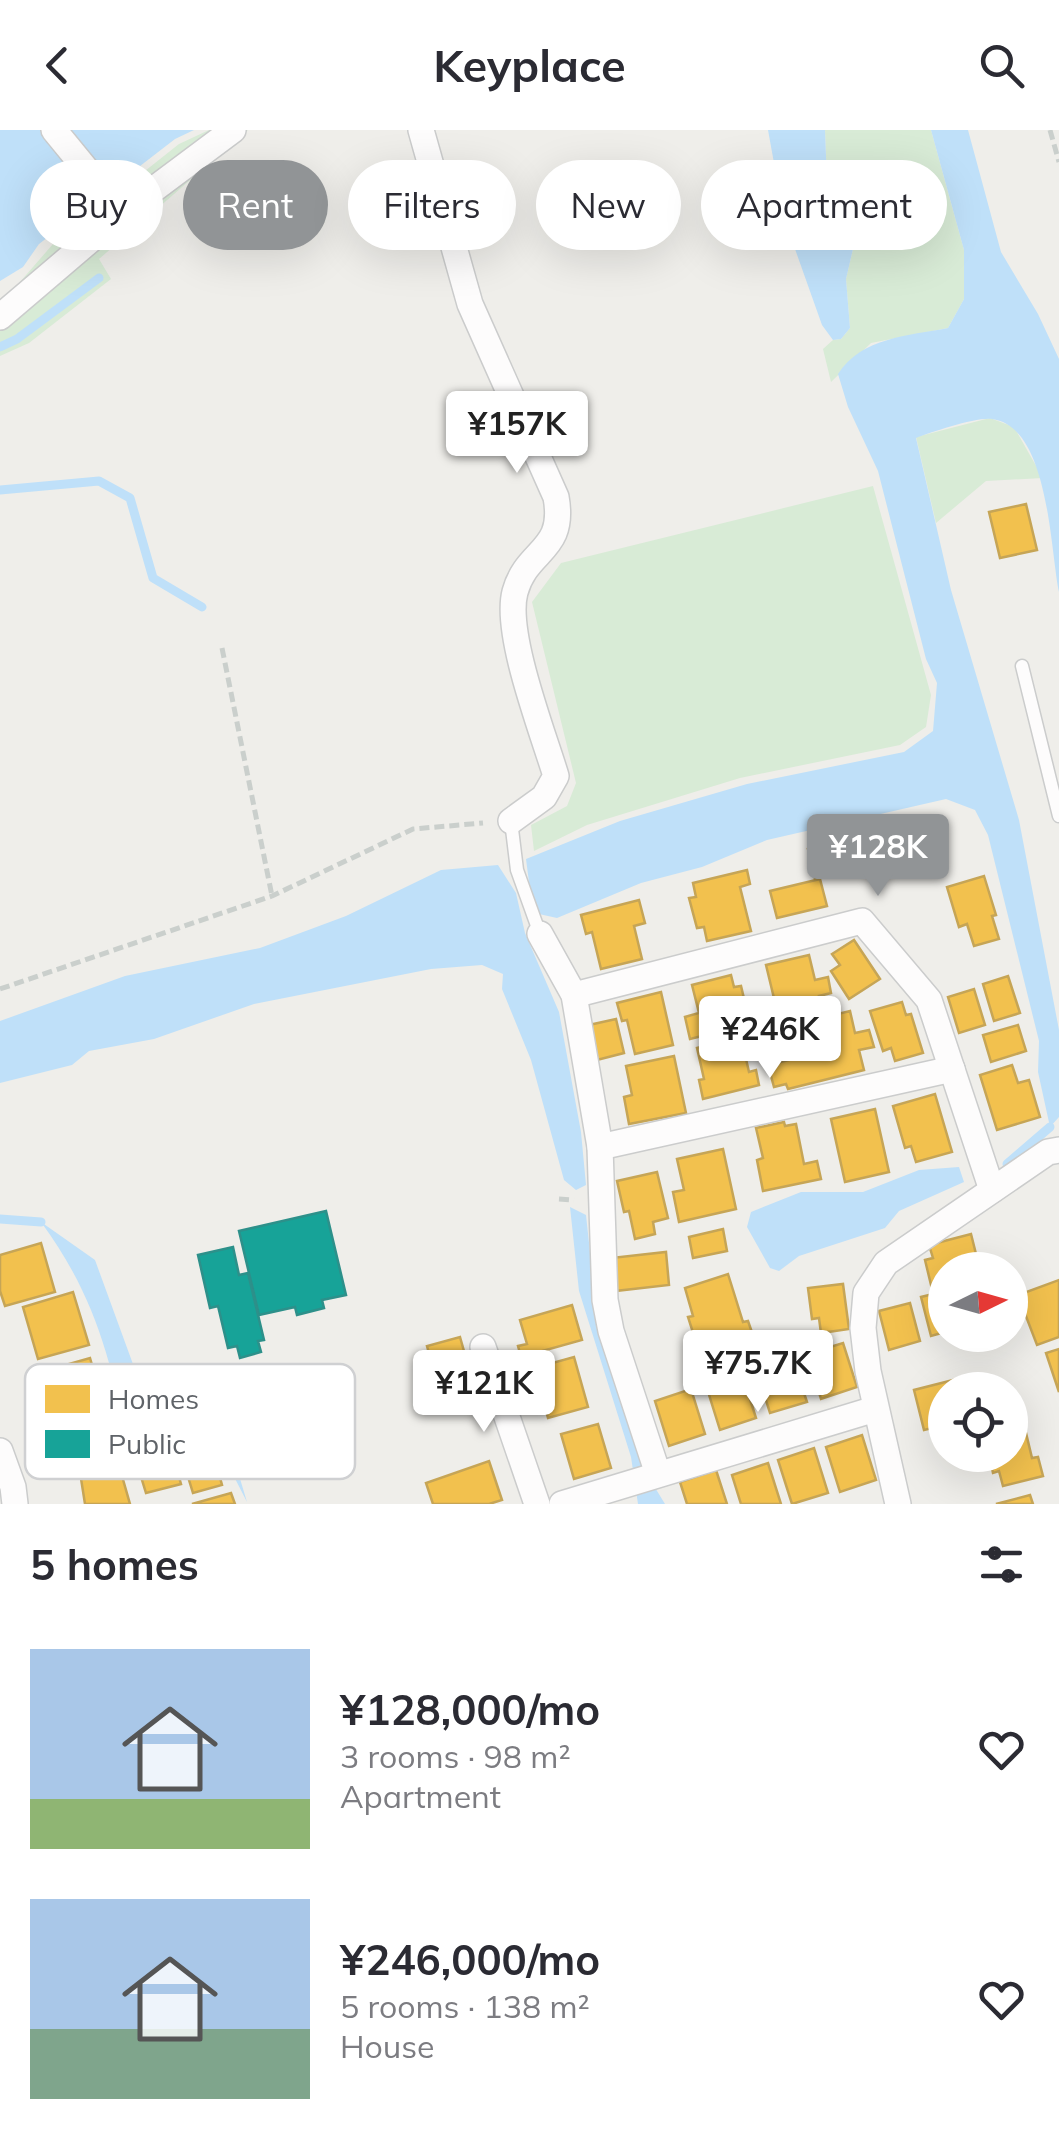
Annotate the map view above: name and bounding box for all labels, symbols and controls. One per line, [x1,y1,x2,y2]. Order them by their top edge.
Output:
text: Keyplace [433,37,626,93]
icon: back [30,38,85,93]
icon: search [974,38,1029,93]
chip: Buy [30,160,163,250]
chip: Rent [183,160,328,250]
chip: Filters [348,160,516,250]
chip: New [536,160,681,250]
chip: Apartment [701,160,947,250]
pin: ¥157K [447,391,587,476]
text: ¥157K [468,403,566,443]
pin: ¥128K [808,814,948,899]
text: ¥128K [829,826,927,866]
pin: ¥246K [700,996,840,1081]
text: ¥246K [721,1008,819,1048]
north arrow [928,1252,1028,1352]
map controls [928,1252,1028,1472]
pin: ¥75.7K [677,1330,839,1415]
text: ¥75.7K [705,1342,811,1382]
pin: ¥121K [414,1350,554,1435]
text: ¥121K [435,1362,533,1402]
legend [25,1364,355,1479]
button: locate [928,1372,1028,1472]
text: Homes [108,1381,199,1416]
text: Public [108,1426,186,1461]
icon: filters [974,1537,1029,1592]
text: 5 homes [30,1538,199,1591]
text: ¥128,000/mo [340,1683,600,1736]
icon: home [110,1689,230,1809]
icon: heart [974,1722,1029,1777]
text: 3 rooms · 98 m² [340,1736,571,1776]
text: Apartment [340,1776,501,1816]
text: ¥246,000/mo [340,1933,600,1986]
icon: home [110,1939,230,2059]
icon: heart [974,1972,1029,2027]
text: 5 rooms · 138 m² [340,1986,590,2026]
text: House [340,2026,435,2066]

